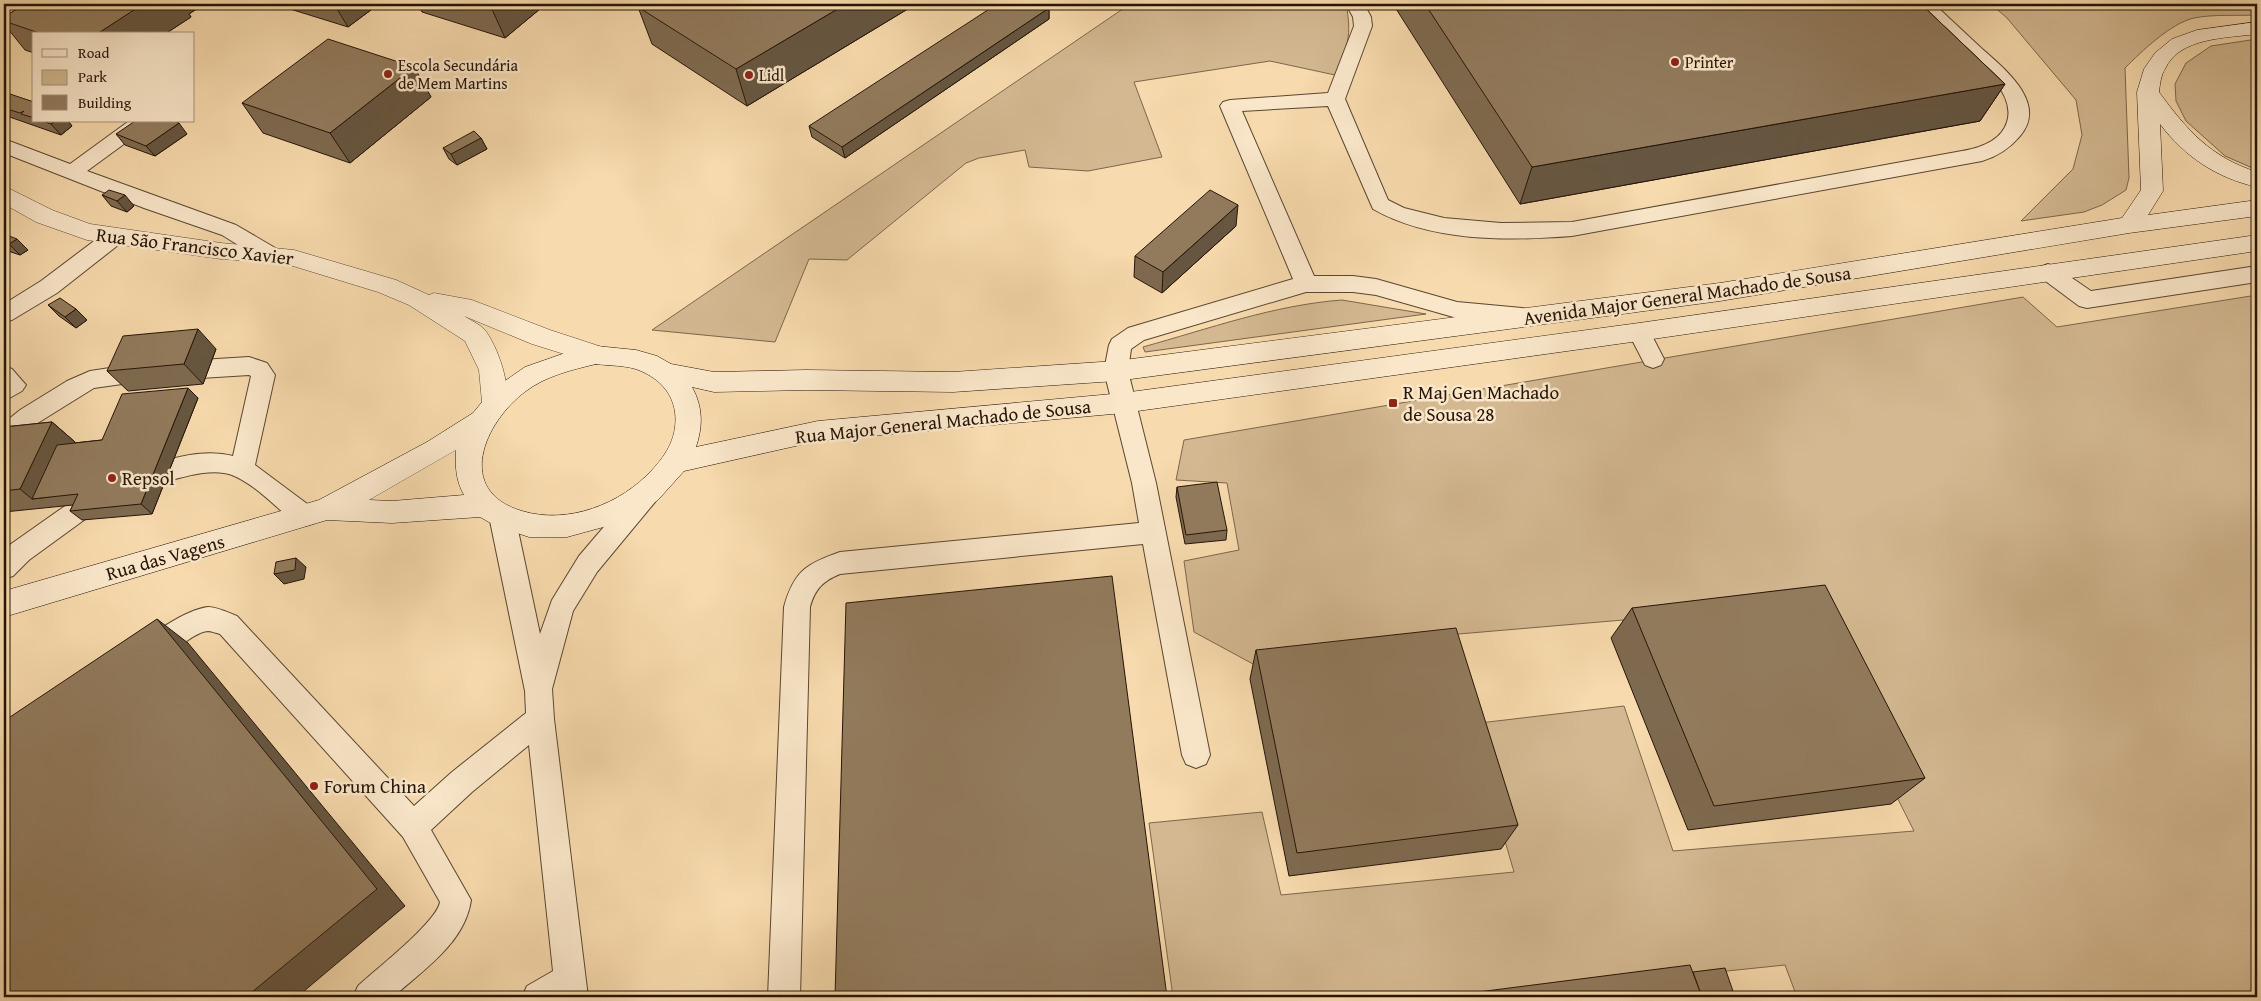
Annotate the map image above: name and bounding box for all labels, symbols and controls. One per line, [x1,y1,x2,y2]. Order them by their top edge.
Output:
legend [32,32,195,122]
text: Road [78,42,109,63]
place label: Printer [1685,50,1734,74]
place label: Escola Secundária de Mem Martins [398,53,519,95]
marker: Printer [1669,56,1681,68]
place label: Lidl [759,63,785,87]
text: Park [78,66,107,87]
marker: Escola Secundária de Mem Martins [382,68,394,80]
marker: Lidl [743,69,755,81]
text: Building [78,92,132,113]
street label: Rua São Francisco Xavier [95,220,295,272]
street label: Avenida Major General Machado de Sousa [1521,258,1853,332]
place label: R Maj Gen Machado de Sousa 28 [1403,378,1559,428]
street label: Rua Major General Machado de Sousa [794,392,1092,450]
marker: R Maj Gen Machado de Sousa 28 [1387,397,1399,409]
place label: Repsol [122,464,175,492]
marker: Repsol [106,472,118,484]
street label: Rua das Vagens [102,527,228,587]
place label: Forum China [324,772,426,800]
marker: Forum China [308,780,320,792]

